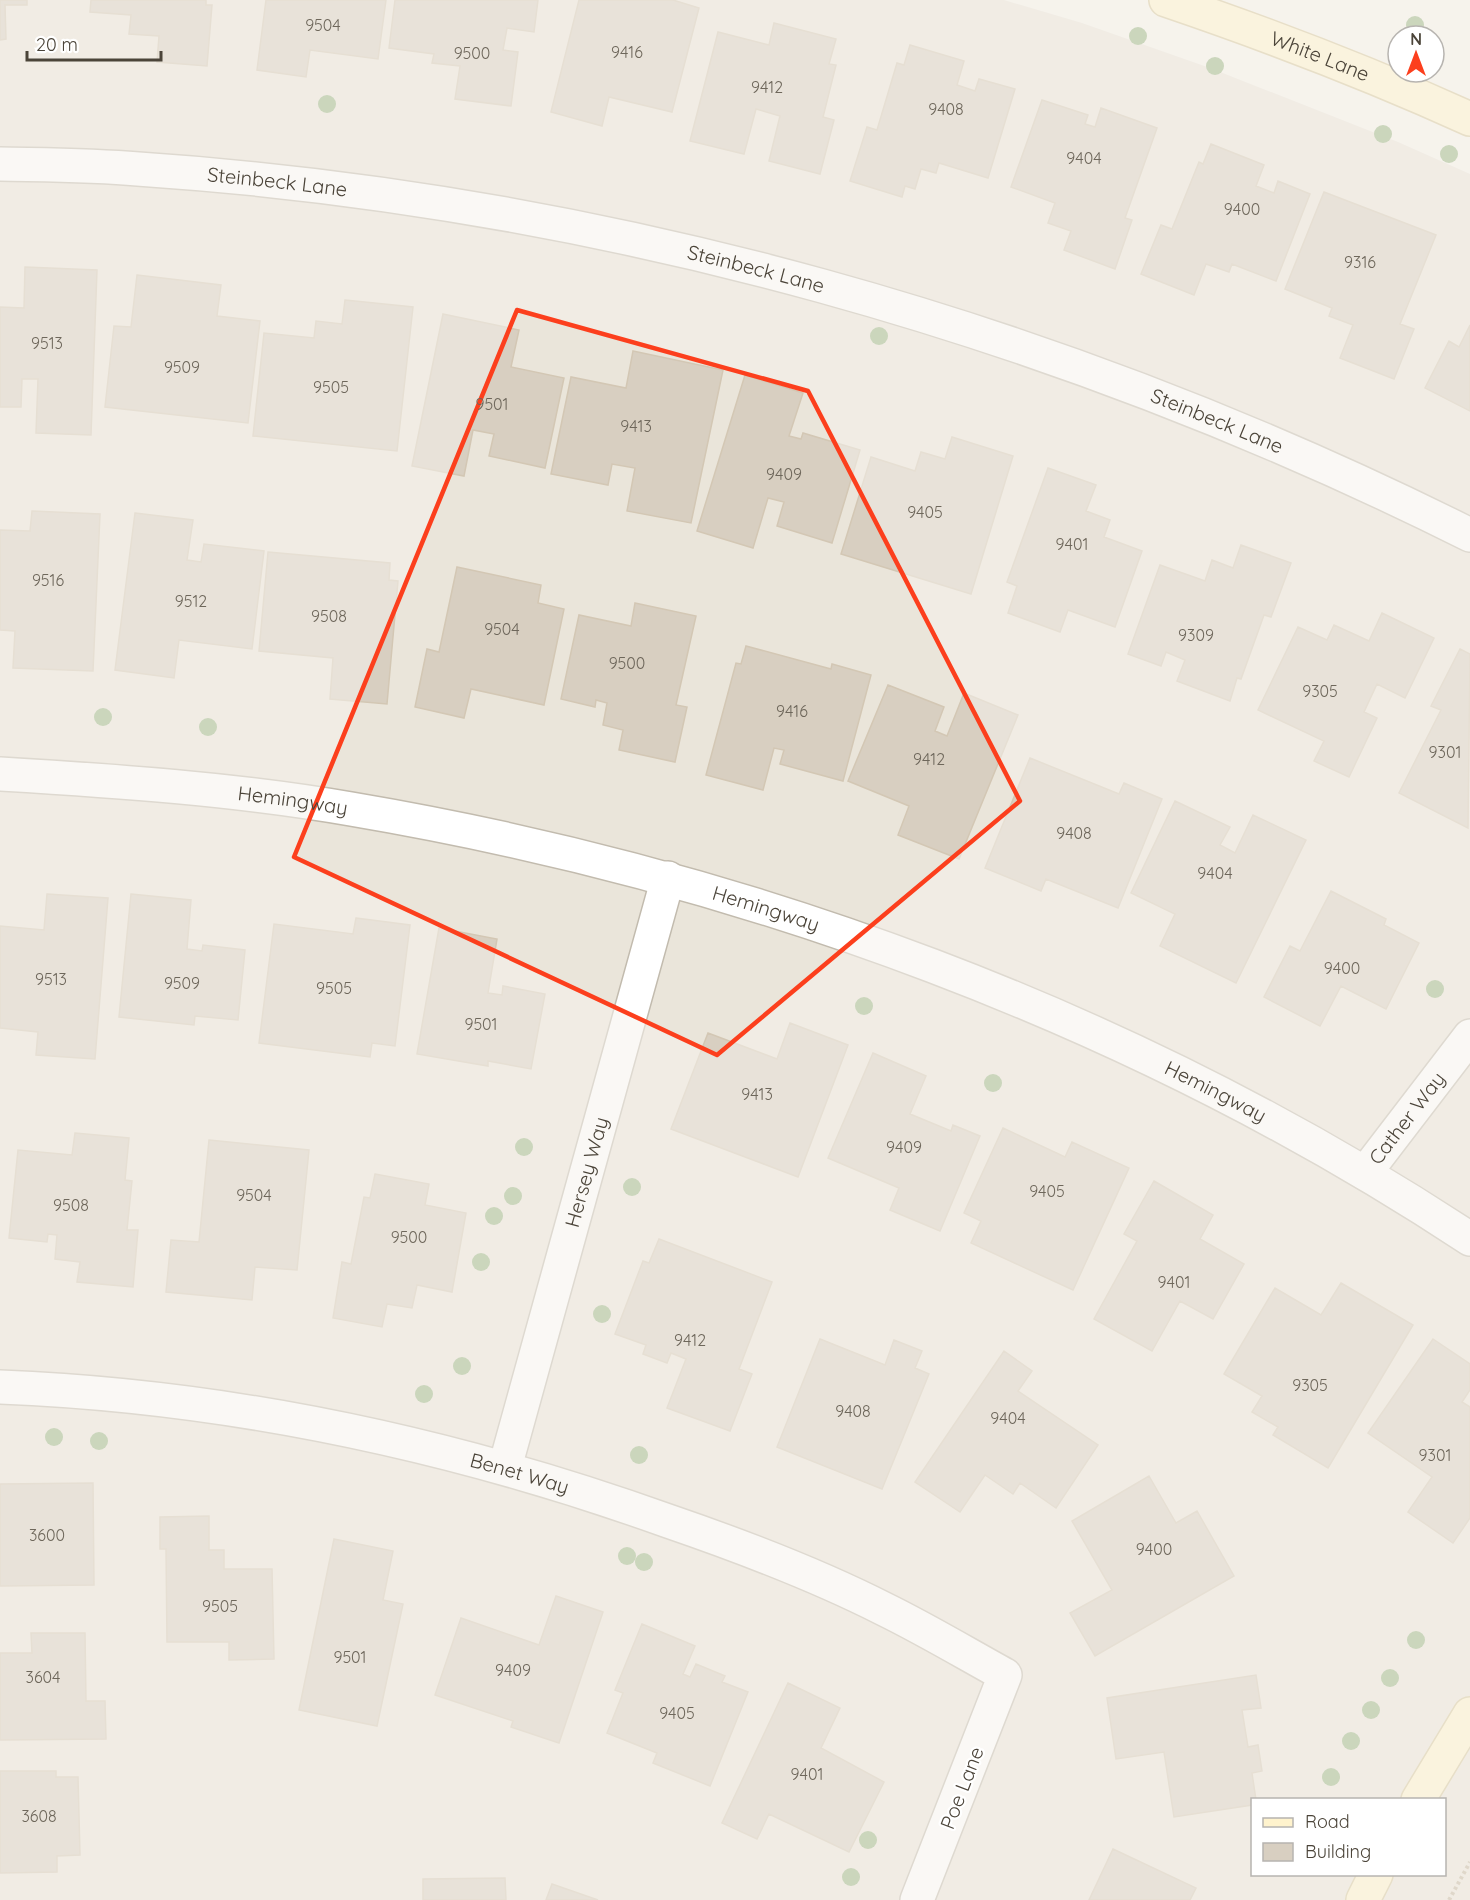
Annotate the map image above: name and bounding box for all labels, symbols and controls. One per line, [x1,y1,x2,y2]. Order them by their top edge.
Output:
house number: 9504 [305,15,341,35]
scale bar [27,24,160,62]
north arrow [1386,24,1446,84]
street label: White Lane [1267,25,1373,86]
text: N [1410,29,1422,49]
text: 20 m [36,33,78,56]
house number: 9416 [611,42,643,62]
house number: 9500 [454,43,490,63]
house number: 9412 [751,77,783,97]
house number: 9408 [928,99,964,119]
house number: 9404 [1066,148,1102,168]
street label: Steinbeck Lane [206,161,349,202]
house number: 9400 [1224,199,1260,219]
street label: Steinbeck Lane [685,239,828,298]
house number: 9316 [1344,252,1376,272]
house number: 9513 [31,333,63,353]
house number: 9509 [164,357,200,377]
house number: 9505 [313,377,349,397]
street label: Steinbeck Lane [1148,382,1287,459]
house number: 9501 [475,394,509,414]
house number: 9413 [620,416,652,436]
house number: 9409 [766,464,802,484]
house number: 9405 [907,502,943,522]
house number: 9401 [1056,534,1088,554]
house number: 9516 [32,570,64,590]
house number: 9512 [175,591,207,611]
house number: 9508 [311,606,347,626]
house number: 9504 [484,619,520,639]
house number: 9309 [1178,625,1214,645]
house number: 9500 [609,653,645,673]
house number: 9305 [1302,681,1338,701]
house number: 9416 [776,701,808,721]
house number: 9301 [1429,742,1461,762]
house number: 9412 [913,749,945,769]
street label: Hemingway [236,780,350,820]
house number: 9408 [1056,823,1092,843]
house number: 9404 [1197,863,1233,883]
street label: Hemingway [710,880,823,937]
house number: 9400 [1324,958,1360,978]
house number: 9513 [35,969,67,989]
house number: 9509 [164,973,200,993]
house number: 9505 [316,978,352,998]
house number: 9501 [464,1014,498,1034]
street label: Hemingway [1161,1055,1271,1127]
street label: Cather Way [1363,1066,1450,1169]
house number: 9413 [741,1084,773,1104]
street label: Hersey Way [559,1114,613,1230]
house number: 9409 [886,1137,922,1157]
house number: 9405 [1029,1181,1065,1201]
house number: 9504 [236,1185,272,1205]
house number: 9508 [53,1195,89,1215]
house number: 9500 [391,1227,427,1247]
house number: 9401 [1158,1272,1190,1292]
house number: 9412 [674,1330,706,1350]
house number: 9305 [1292,1375,1328,1395]
house number: 9408 [835,1401,871,1421]
house number: 9404 [990,1408,1026,1428]
house number: 9301 [1419,1445,1451,1465]
street label: Benet Way [467,1447,572,1499]
house number: 3600 [29,1525,65,1545]
house number: 9400 [1136,1539,1172,1559]
house number: 9505 [202,1596,238,1616]
house number: 9501 [333,1647,367,1667]
house number: 9409 [495,1660,531,1680]
house number: 3604 [26,1667,60,1687]
house number: 9405 [659,1703,695,1723]
street label: Poe Lane [934,1743,989,1833]
house number: 9401 [791,1764,823,1784]
legend [1251,1798,1446,1876]
house number: 3608 [21,1806,57,1826]
text: Road [1305,1810,1350,1833]
text: Building [1305,1840,1371,1863]

